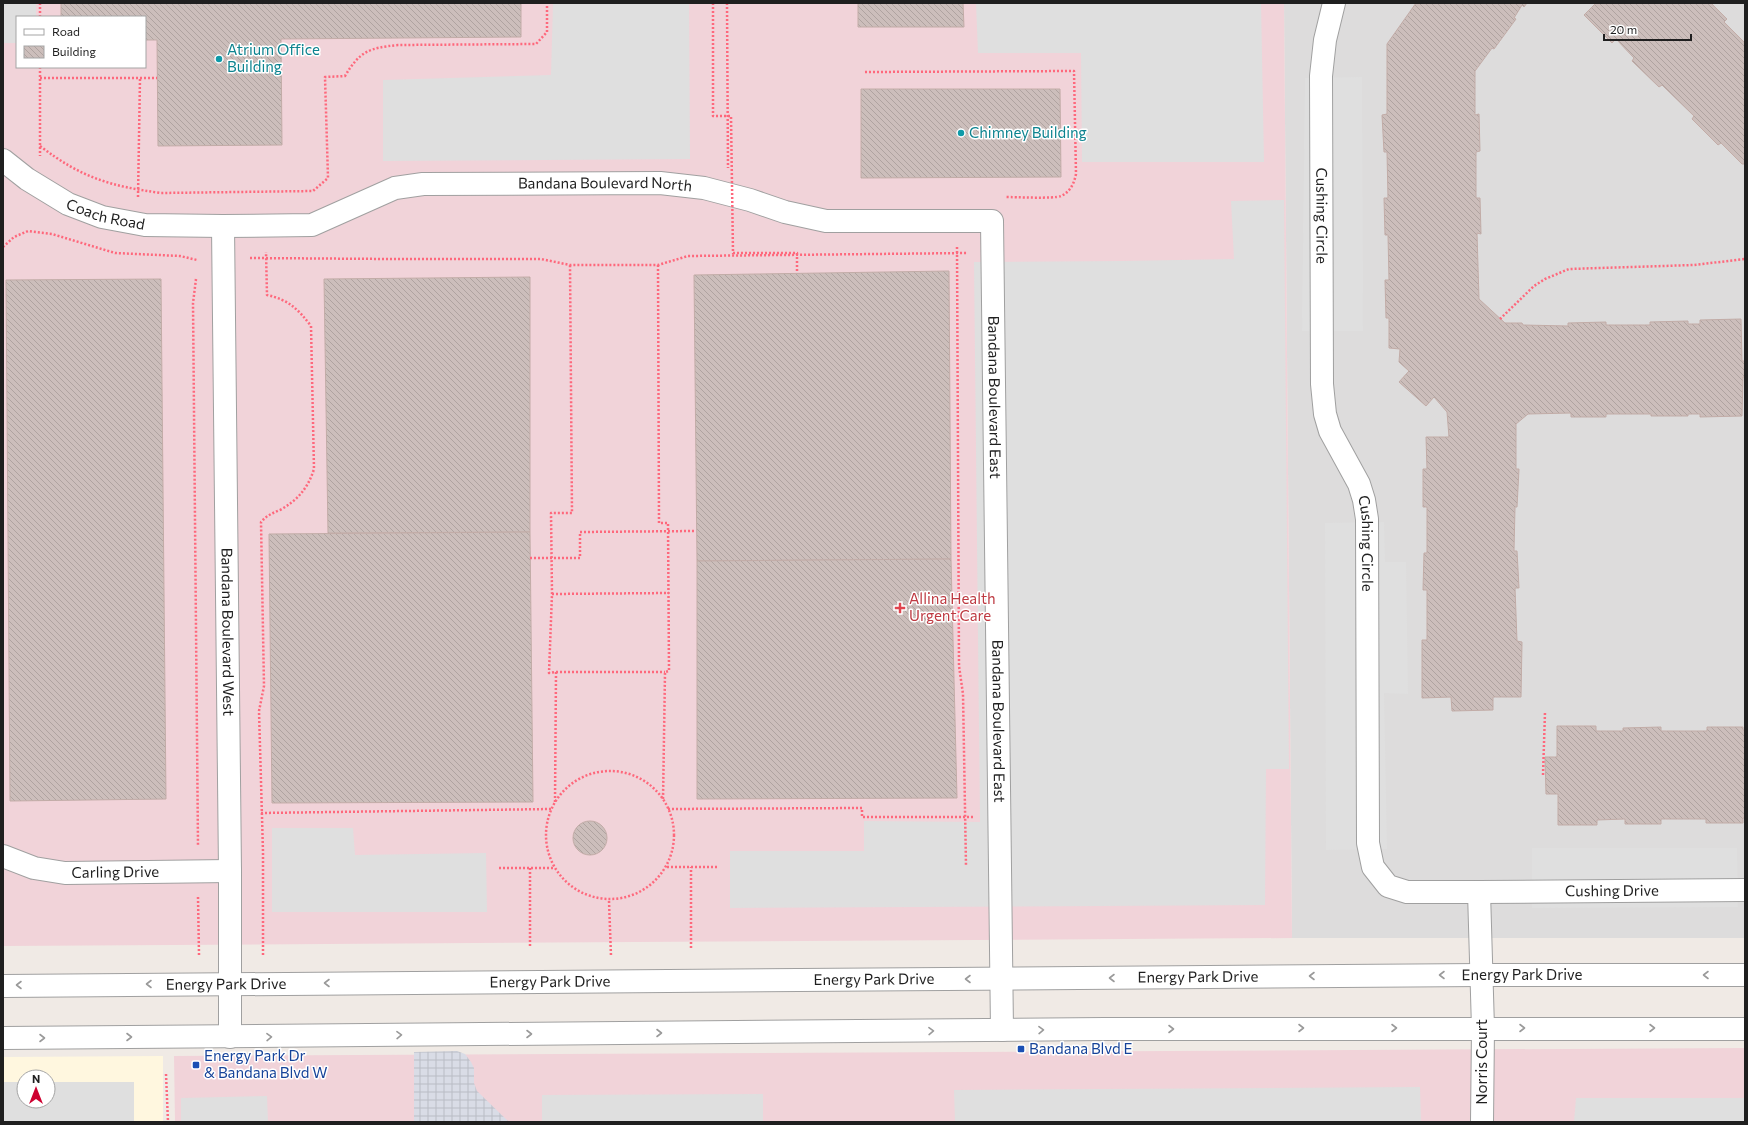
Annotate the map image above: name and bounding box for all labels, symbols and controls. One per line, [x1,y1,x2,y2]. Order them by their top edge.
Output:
legend [16,16,146,68]
scale bar [1604,16,1691,42]
text: 20 m [1610,22,1637,36]
text: Road [52,24,80,38]
place label: Atrium Office Building [227,40,320,75]
text: Building [52,44,96,58]
marker: Atrium Office Building [214,54,224,64]
place label: Chimney Building [969,123,1087,141]
marker: Chimney Building [956,128,966,138]
street label: Cushing Circle [1313,167,1332,264]
street label: Bandana Boulevard North [518,173,693,195]
street label: Coach Road [64,194,147,233]
street label: Bandana Boulevard East [985,316,1005,479]
street label: Cushing Circle [1355,494,1377,592]
street label: Bandana Boulevard West [218,548,238,716]
place label: Allina Health Urgent Care [909,589,996,624]
marker: Allina Health Urgent Care [894,602,906,614]
street label: Bandana Boulevard East [989,640,1009,803]
street label: Carling Drive [71,862,159,881]
street label: Cushing Drive [1565,881,1659,899]
street label: Energy Park Drive [1461,965,1582,983]
street label: Energy Park Drive [1137,967,1259,986]
street label: Energy Park Drive [814,969,935,988]
street label: Energy Park Drive [490,971,611,990]
one-way arrow [1439,971,1445,979]
one-way arrow [1703,971,1709,979]
one-way arrow [1309,972,1315,980]
street label: Energy Park Drive [166,974,287,993]
one-way arrow [1109,974,1115,982]
one-way arrow [965,975,971,983]
one-way arrow [324,979,330,987]
one-way arrow [146,980,152,988]
one-way arrow [16,981,22,989]
street label: Norris Court [1472,1019,1490,1105]
one-way arrow [1298,1024,1304,1032]
one-way arrow [1391,1024,1397,1032]
one-way arrow [1519,1024,1525,1032]
one-way arrow [1649,1024,1655,1032]
one-way arrow [1168,1025,1174,1033]
one-way arrow [1038,1026,1044,1034]
one-way arrow [928,1027,934,1035]
one-way arrow [656,1029,662,1037]
one-way arrow [526,1030,532,1038]
one-way arrow [396,1031,402,1039]
one-way arrow [126,1033,132,1041]
one-way arrow [266,1033,272,1041]
one-way arrow [39,1034,45,1042]
place label: Bandana Blvd E [1029,1039,1132,1057]
marker: Bandana Blvd E [1016,1044,1026,1054]
place label: Energy Park Dr & Bandana Blvd W [204,1046,328,1081]
marker: Energy Park Dr & Bandana Blvd W [191,1060,201,1070]
north arrow [16,1069,56,1109]
text: N [32,1072,40,1085]

